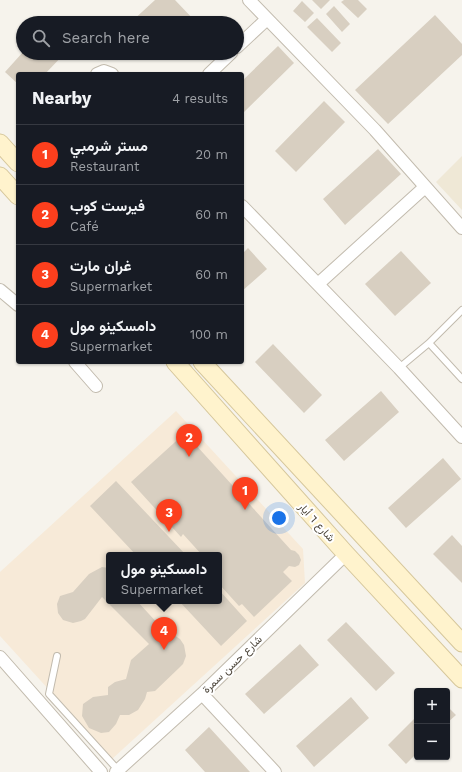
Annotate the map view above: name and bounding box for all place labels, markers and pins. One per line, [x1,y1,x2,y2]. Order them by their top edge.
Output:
pin: 2 [176,424,202,457]
pin: 1 [232,477,258,510]
pin: 3 [156,499,182,532]
pin: 4 [151,617,177,650]

